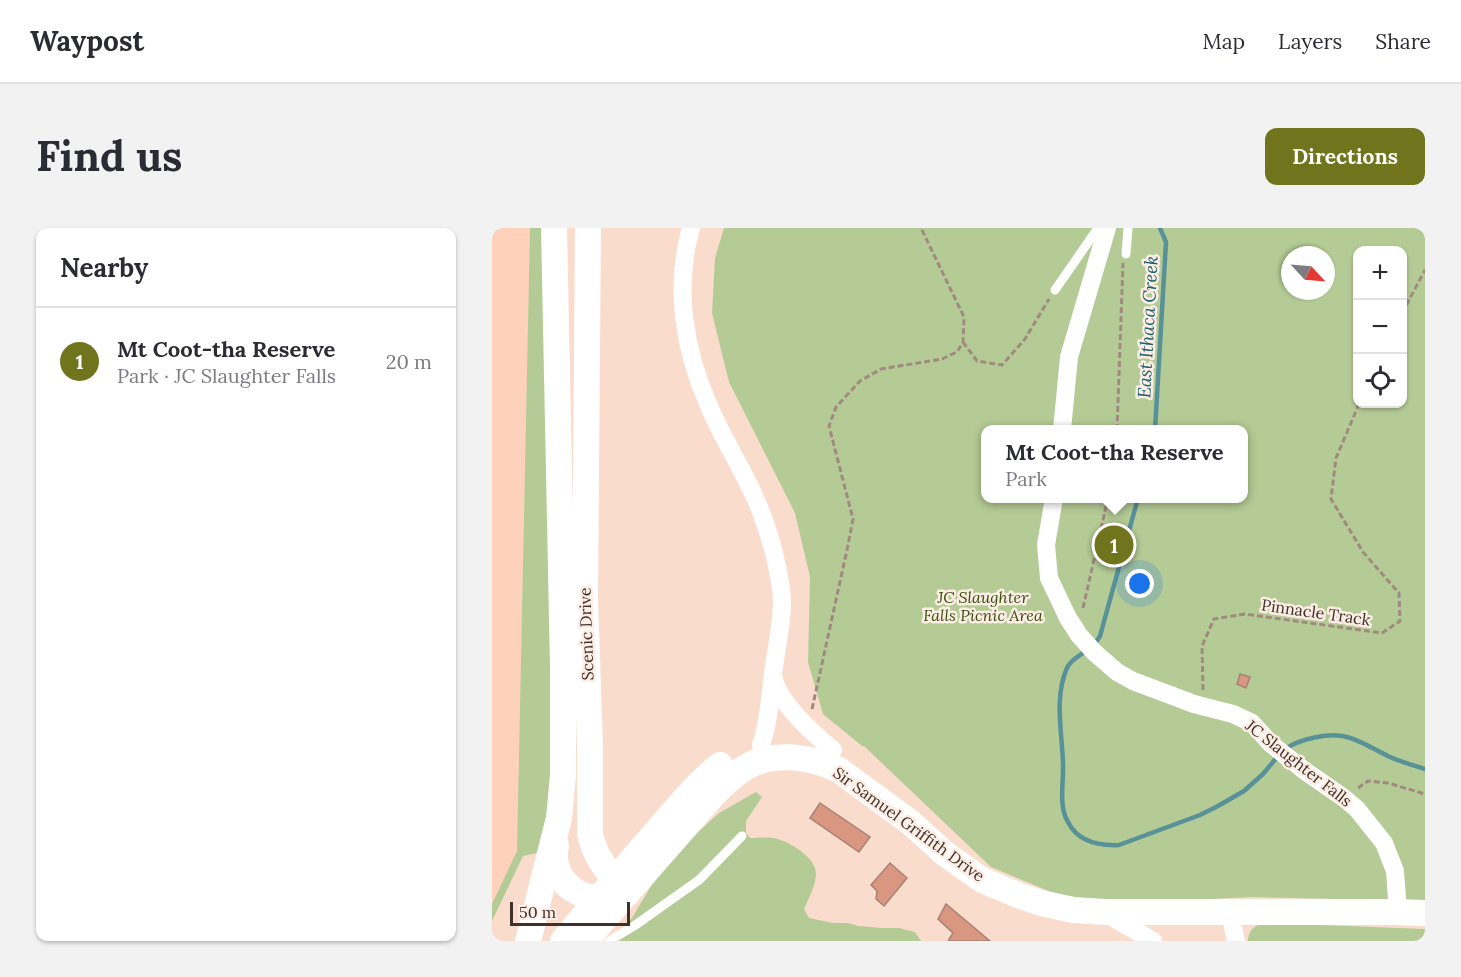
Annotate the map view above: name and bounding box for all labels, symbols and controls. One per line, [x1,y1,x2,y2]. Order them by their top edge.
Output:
text: Waypost [30,23,144,59]
text: Map [1202,28,1245,55]
text: Layers [1278,28,1342,55]
text: Share [1375,28,1431,55]
button: Directions [1265,128,1425,185]
text: Find us [36,129,182,183]
north arrow [1281,246,1335,300]
map controls [1353,246,1407,408]
button: + [1353,246,1407,300]
text: Nearby [60,251,148,284]
water label: East Ithaca Creek [1132,255,1163,399]
button: − [1353,300,1407,354]
text: Mt Coot-tha Reserve [117,335,335,363]
text: 1 [75,349,84,374]
text: 20 m [386,349,432,374]
button: locate [1353,354,1407,408]
text: Park · JC Slaughter Falls [117,363,336,388]
popup [981,425,1248,503]
text: Mt Coot-tha Reserve [1005,438,1224,466]
text: Park [1005,466,1047,491]
pin: 1 [1094,522,1134,568]
your location [1125,569,1154,598]
street label: Scenic Drive [574,587,598,681]
park label: JC Slaughter Falls Picnic Area [923,587,1043,625]
street label: Pinnacle Track [1260,594,1372,630]
street label: JC Slaughter Falls [1241,715,1356,811]
street label: Sir Samuel Griffith Drive [829,762,989,886]
scale bar [510,899,630,926]
text: 50 m [519,902,556,922]

